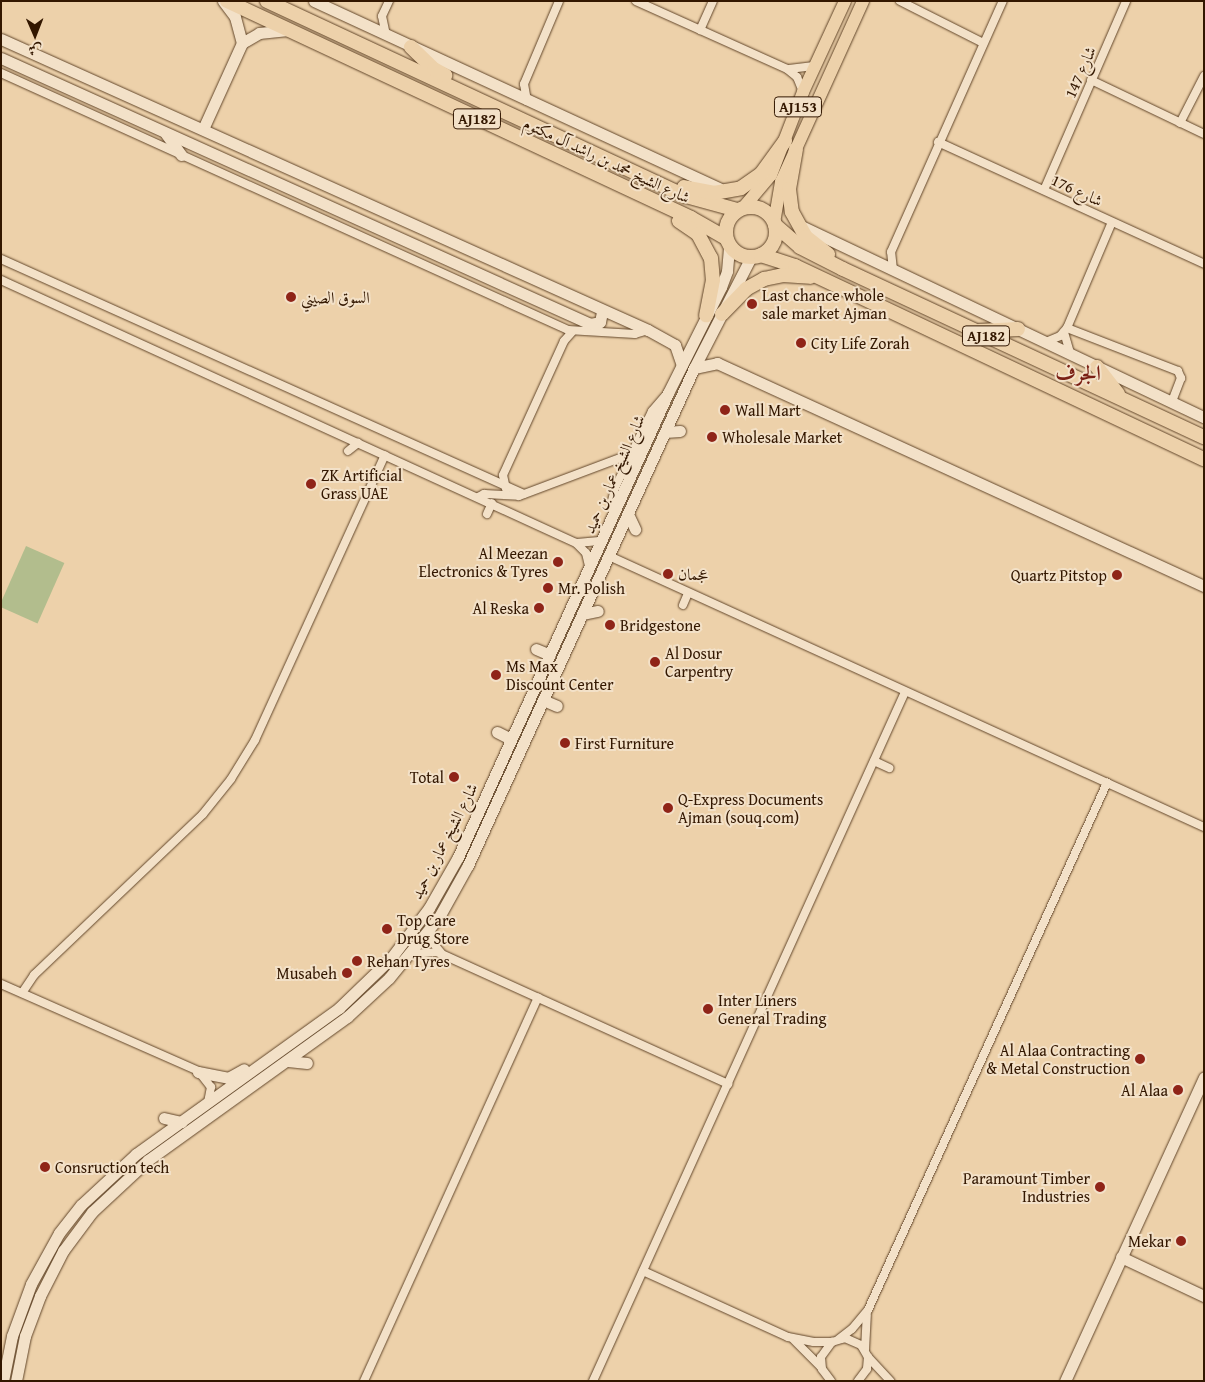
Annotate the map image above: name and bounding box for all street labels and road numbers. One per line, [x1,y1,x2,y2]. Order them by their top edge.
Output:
street label: شارع 147 [1060,43,1100,101]
road number: AJ153 [773,94,823,120]
road number: AJ182 [452,106,502,132]
street label: شارع الشيخ محمد بن راشد آل مكتوم [521,113,693,207]
street label: شارع 176 [1048,170,1106,210]
road number: AJ182 [961,324,1011,348]
street label: شارع الشيخ عمار بن حميد [579,412,649,536]
street label: شارع الشيخ عمار بن حميد [406,780,482,902]

